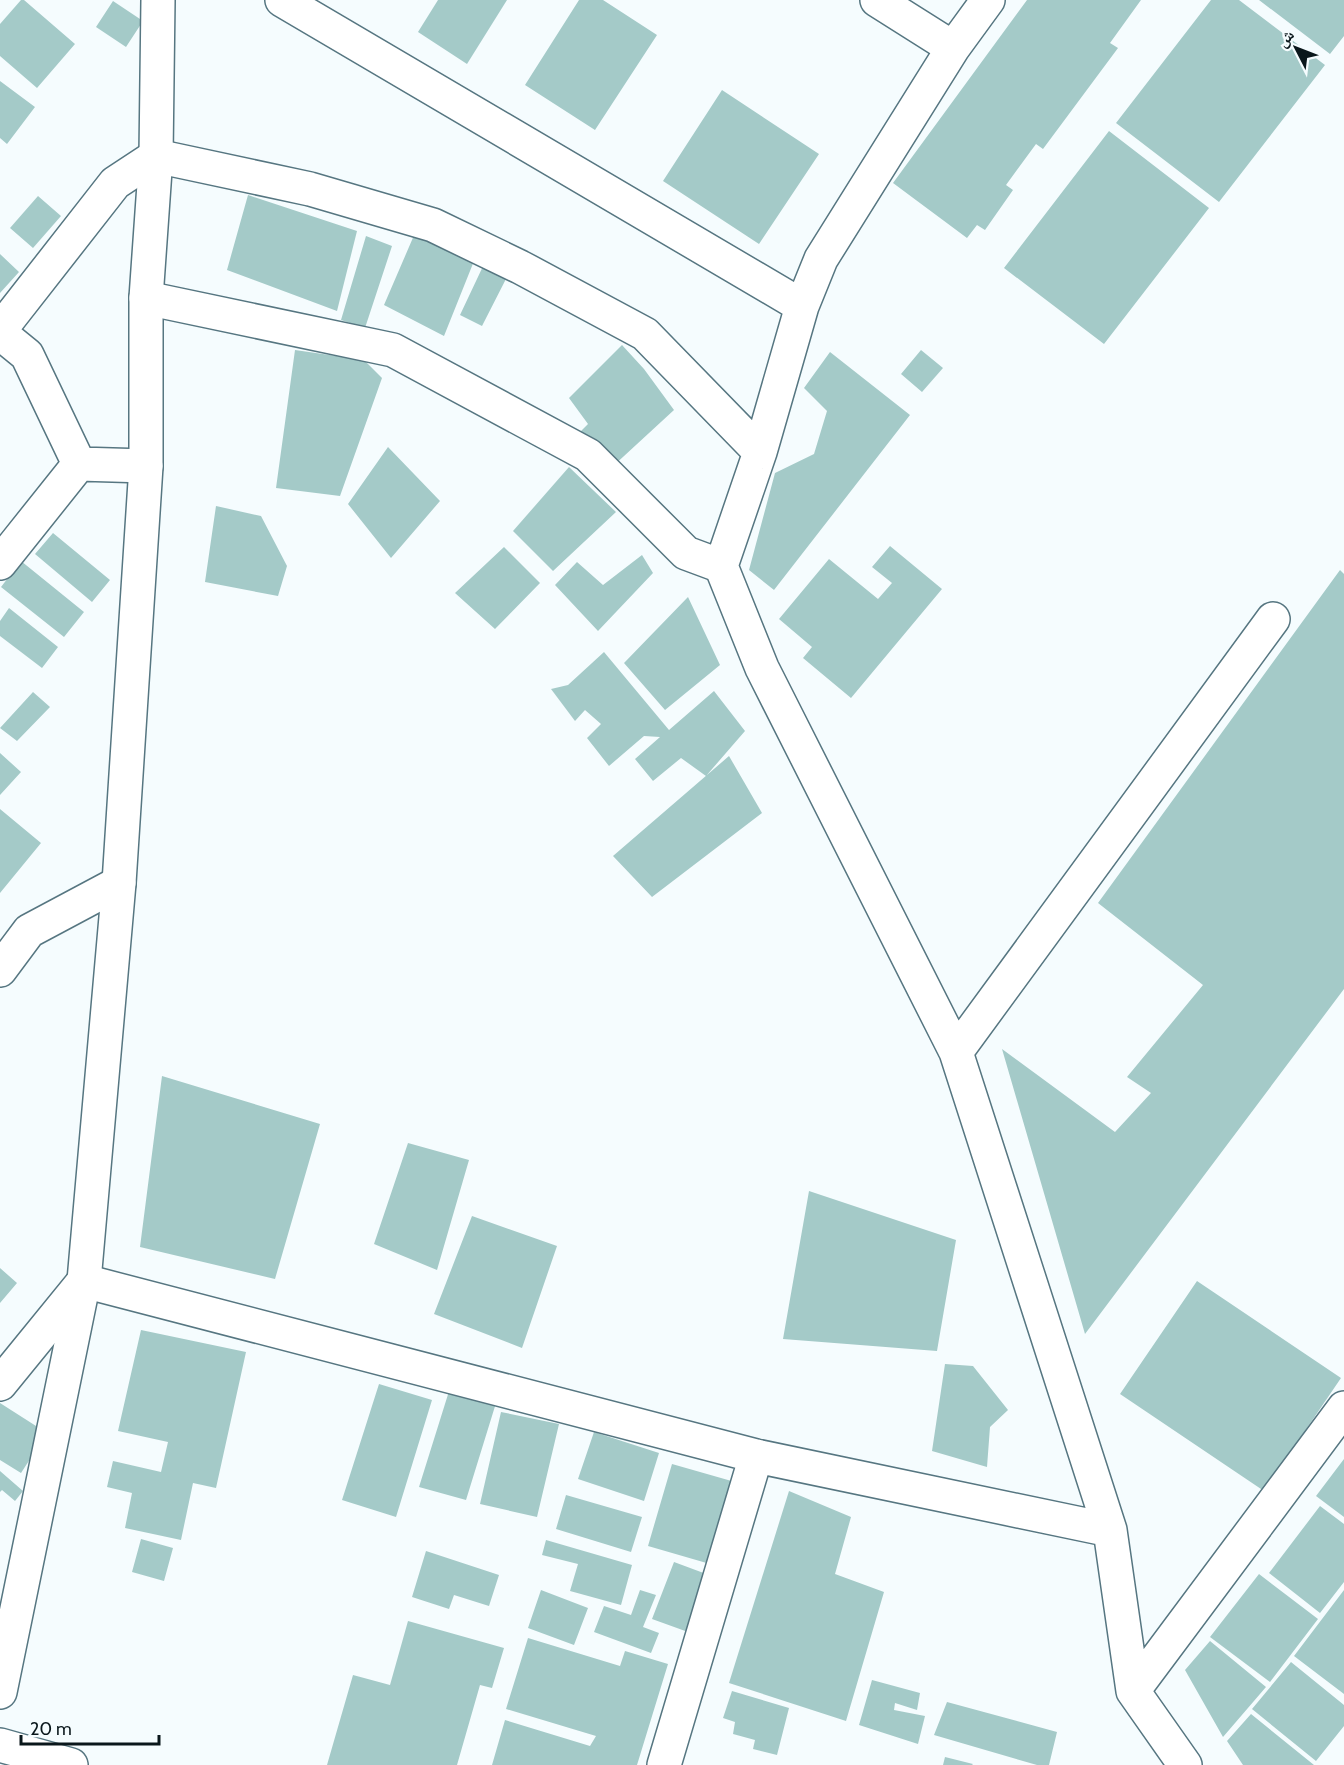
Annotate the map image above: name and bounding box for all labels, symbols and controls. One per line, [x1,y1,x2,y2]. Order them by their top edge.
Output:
north arrow [1266,18,1326,78]
text: ش [1272,26,1298,51]
scale bar [21,1708,159,1746]
text: 20 m [30,1718,72,1740]

